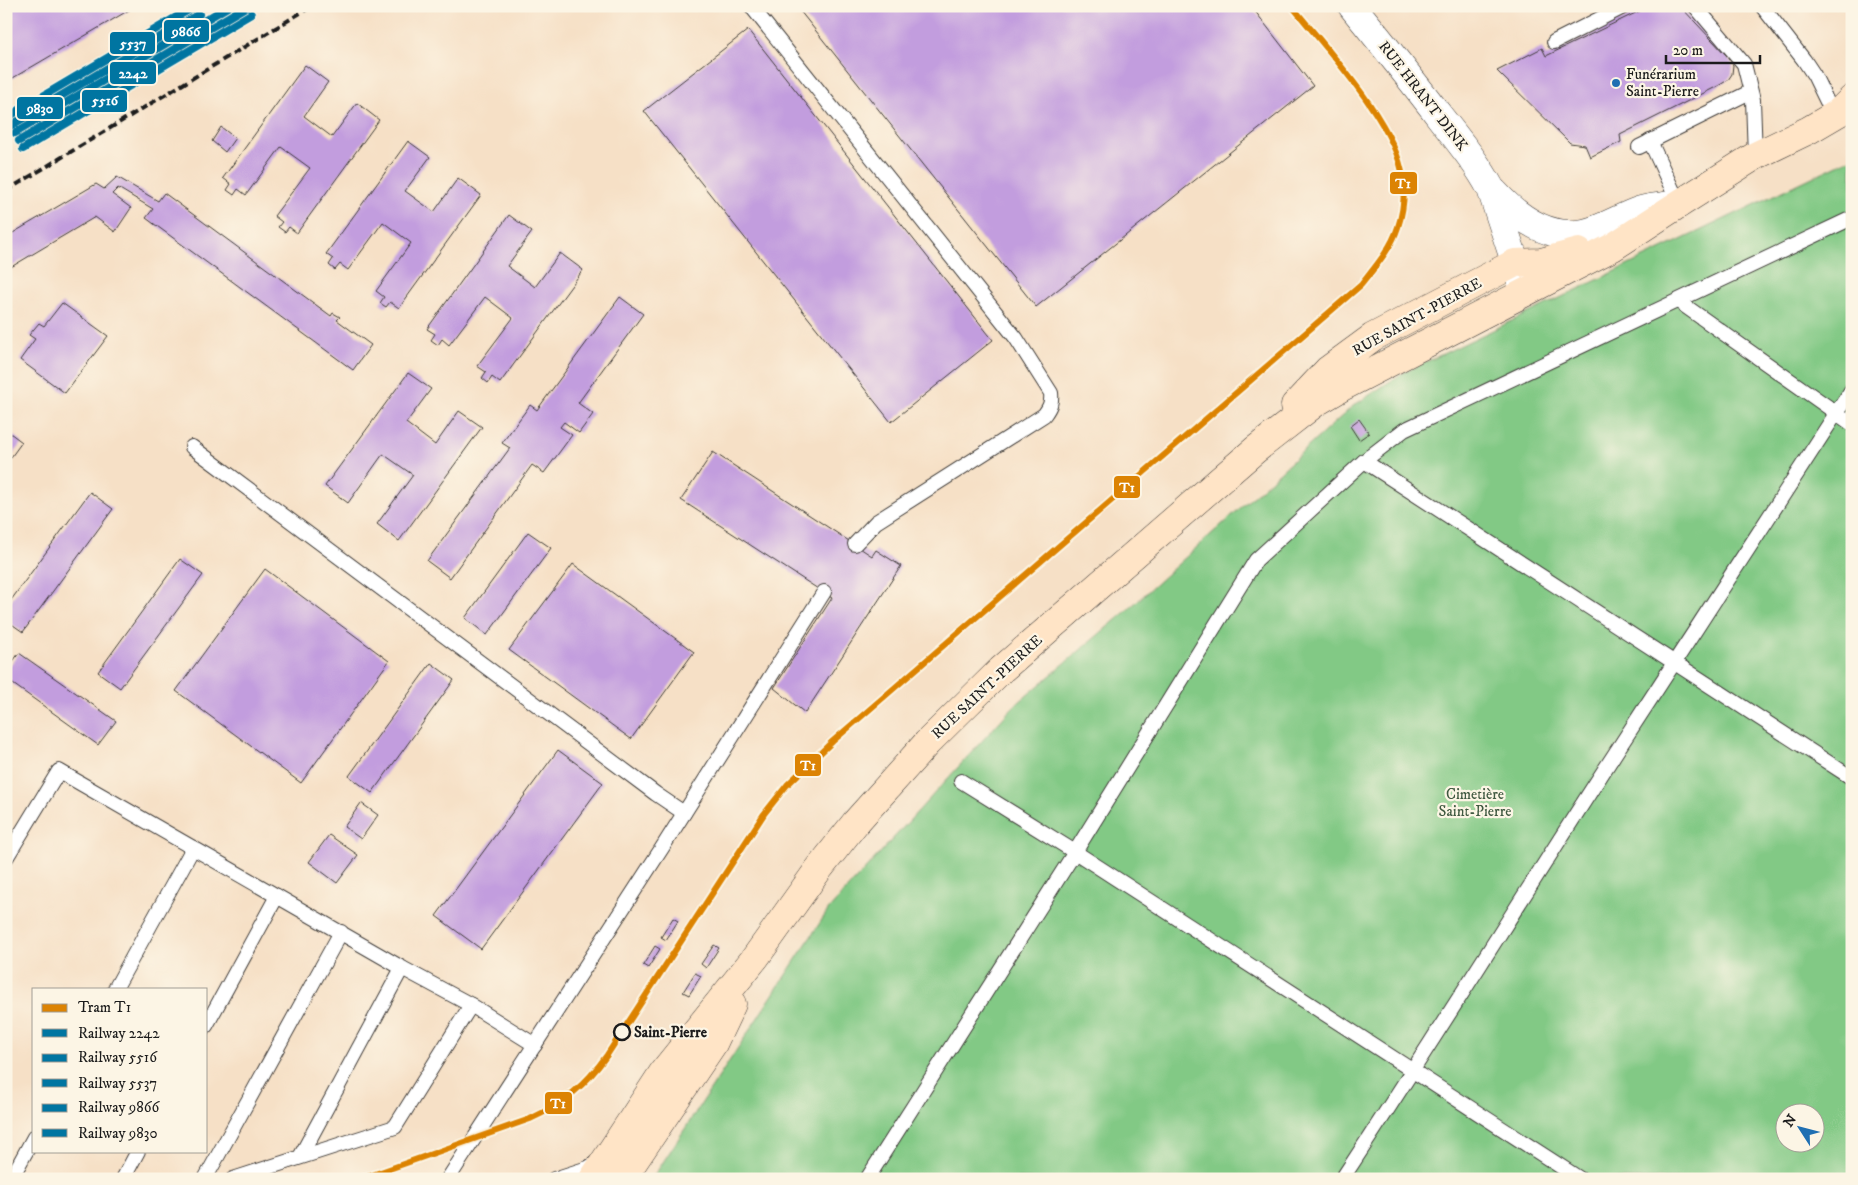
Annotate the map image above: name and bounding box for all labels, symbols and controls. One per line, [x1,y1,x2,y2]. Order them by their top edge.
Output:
line badge: 9866 [163,19,210,43]
text: 9866 [171,23,201,41]
line badge: 5537 [109,31,156,55]
scale bar [1666,32,1759,64]
text: 5537 [119,35,146,53]
street label: RUE HRANT DINK [1374,37,1472,155]
text: 20 m [1673,41,1703,60]
line badge: 2242 [109,61,157,85]
text: 2242 [119,65,148,83]
place label: Funérarium Saint-Pierre [1626,65,1699,101]
marker: Funérarium Saint-Pierre [1610,77,1622,89]
line badge: 5516 [81,89,128,113]
text: 5516 [91,92,119,110]
line badge: 9830 [16,96,64,120]
text: 9830 [26,100,54,118]
line badge: T1 [1389,171,1418,195]
text: T1 [1394,175,1411,193]
street label: RUE SAINT-PIERRE [1349,273,1485,360]
line badge: T1 [1113,475,1141,499]
text: T1 [1118,479,1135,497]
street label: RUE SAINT-PIERRE [928,630,1047,743]
line badge: T1 [794,753,822,777]
text: T1 [799,757,816,775]
park label: Cimetière Saint-Pierre [1439,785,1511,821]
legend [32,988,208,1152]
text: Tram T1 [78,998,131,1017]
marker: Saint-Pierre [613,1023,631,1041]
place label: Saint-Pierre [634,1023,708,1042]
text: Railway 2242 [78,1024,160,1043]
text: Railway 5516 [78,1048,158,1067]
text: Railway 5537 [78,1074,157,1093]
line badge: T1 [544,1091,573,1115]
text: T1 [549,1095,566,1113]
text: Railway 9866 [78,1098,161,1117]
north arrow [1776,1102,1826,1152]
text: N [1780,1111,1801,1131]
text: Railway 9830 [78,1124,157,1143]

